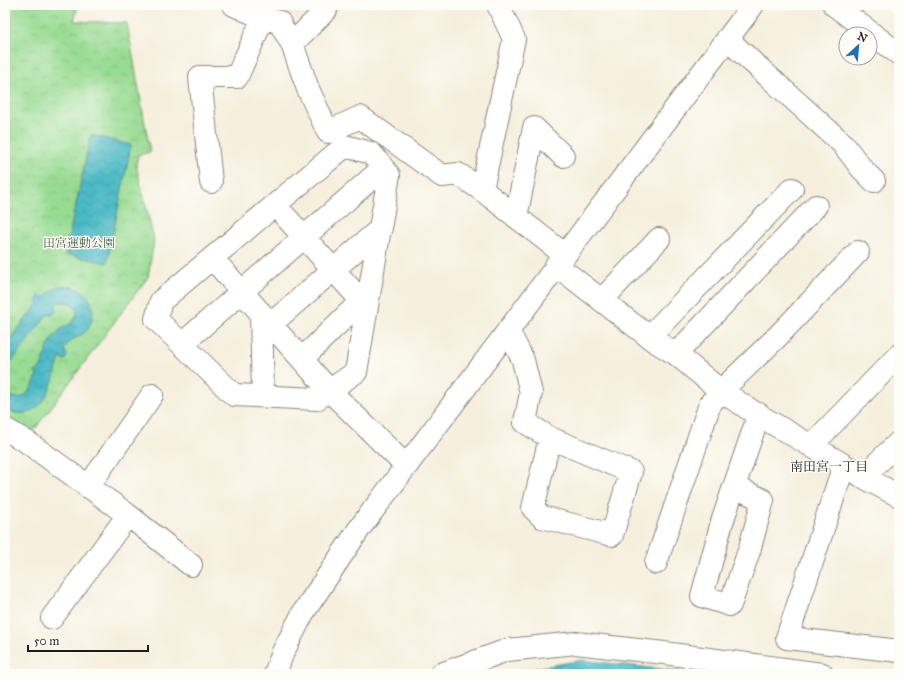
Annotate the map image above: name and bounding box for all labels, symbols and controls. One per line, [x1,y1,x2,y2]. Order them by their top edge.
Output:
north arrow [838,26,878,66]
text: N [855,30,870,46]
park label: 田宮運動公園 [43,236,115,250]
district label: 南田宮一丁目 [790,459,868,475]
scale bar [28,627,148,653]
text: 50 m [34,634,59,648]

